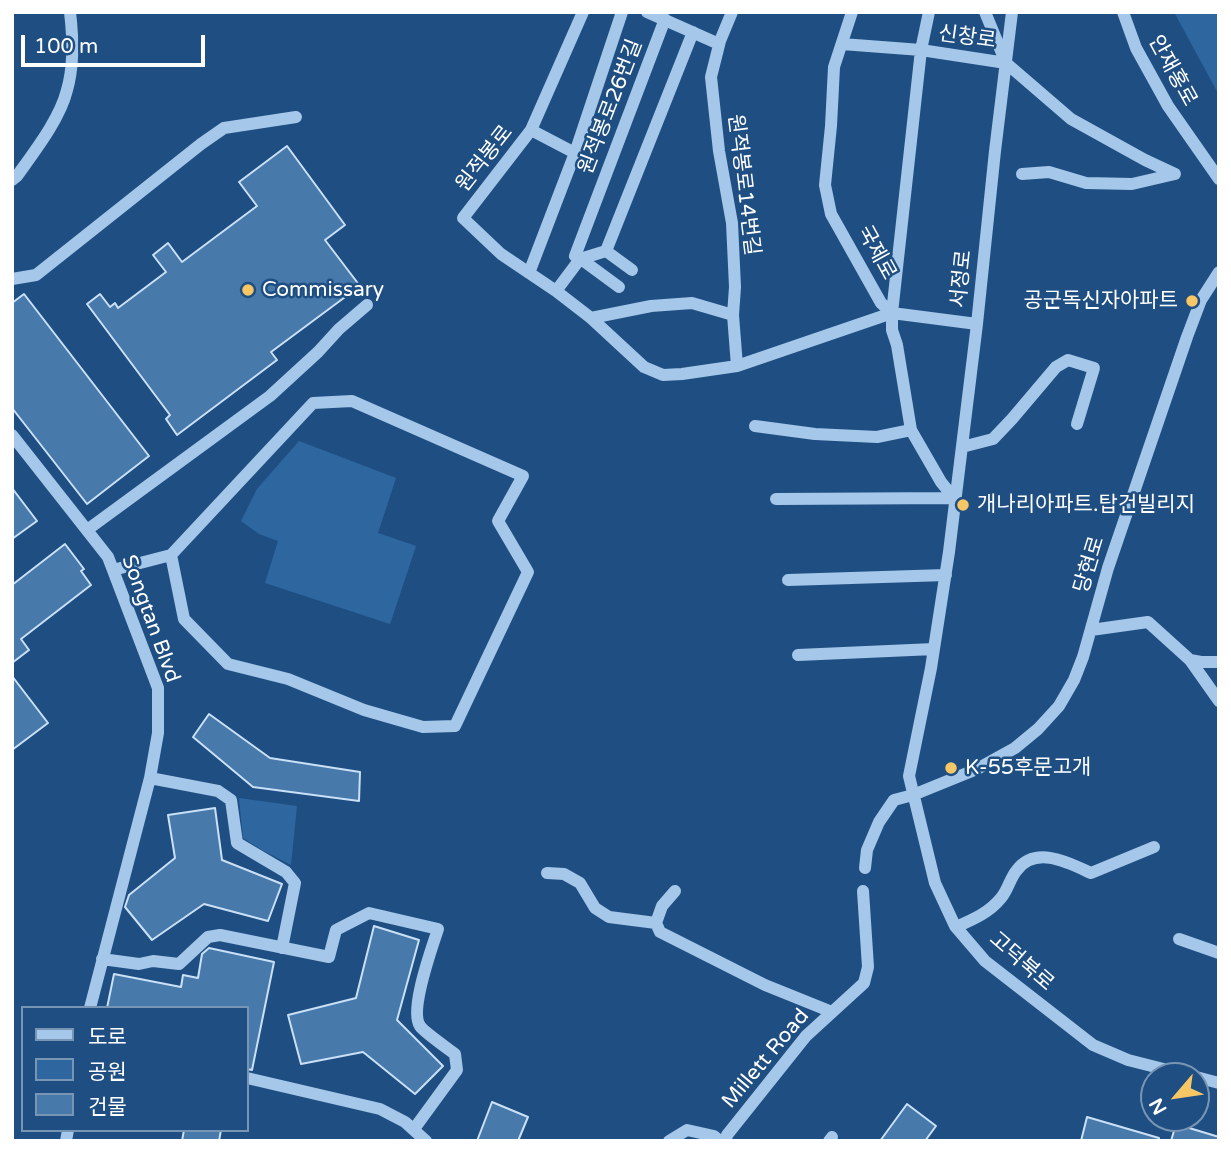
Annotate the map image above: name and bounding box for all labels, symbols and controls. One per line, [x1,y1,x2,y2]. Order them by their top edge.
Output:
scale bar [24,21,208,65]
street label: 신창로 [937,21,997,55]
street label: 안재홍로 [1142,31,1202,111]
text: 100 m [34,34,98,59]
street label: 원적봉로26번길 [574,36,648,178]
street label: 원적봉로14번길 [722,113,764,257]
street label: 원적봉로 [451,121,519,197]
street label: 국제로 [851,222,901,284]
street label: 서정로 [946,249,978,309]
place label: Commissary [262,277,384,303]
marker: Commissary [240,282,256,298]
place label: 공군독신자아파트 [1023,288,1178,314]
marker: 공군독신자아파트 [1184,293,1200,309]
place label: 개나리아파트.탑건빌리지 [977,492,1195,518]
marker: 개나리아파트.탑건빌리지 [955,497,971,513]
street label: 당현로 [1069,534,1111,596]
street label: Songtan Blvd [115,552,185,686]
place label: K-55후문고개 [965,755,1091,781]
marker: K-55후문고개 [943,760,959,776]
street label: 고덕북로 [984,927,1058,997]
street label: Millett Road [717,1004,815,1114]
legend [21,1006,248,1132]
text: 도로 [88,1025,127,1050]
text: 공원 [88,1060,127,1085]
north arrow [1140,1062,1210,1132]
text: N [1145,1094,1172,1118]
text: 건물 [88,1095,127,1120]

